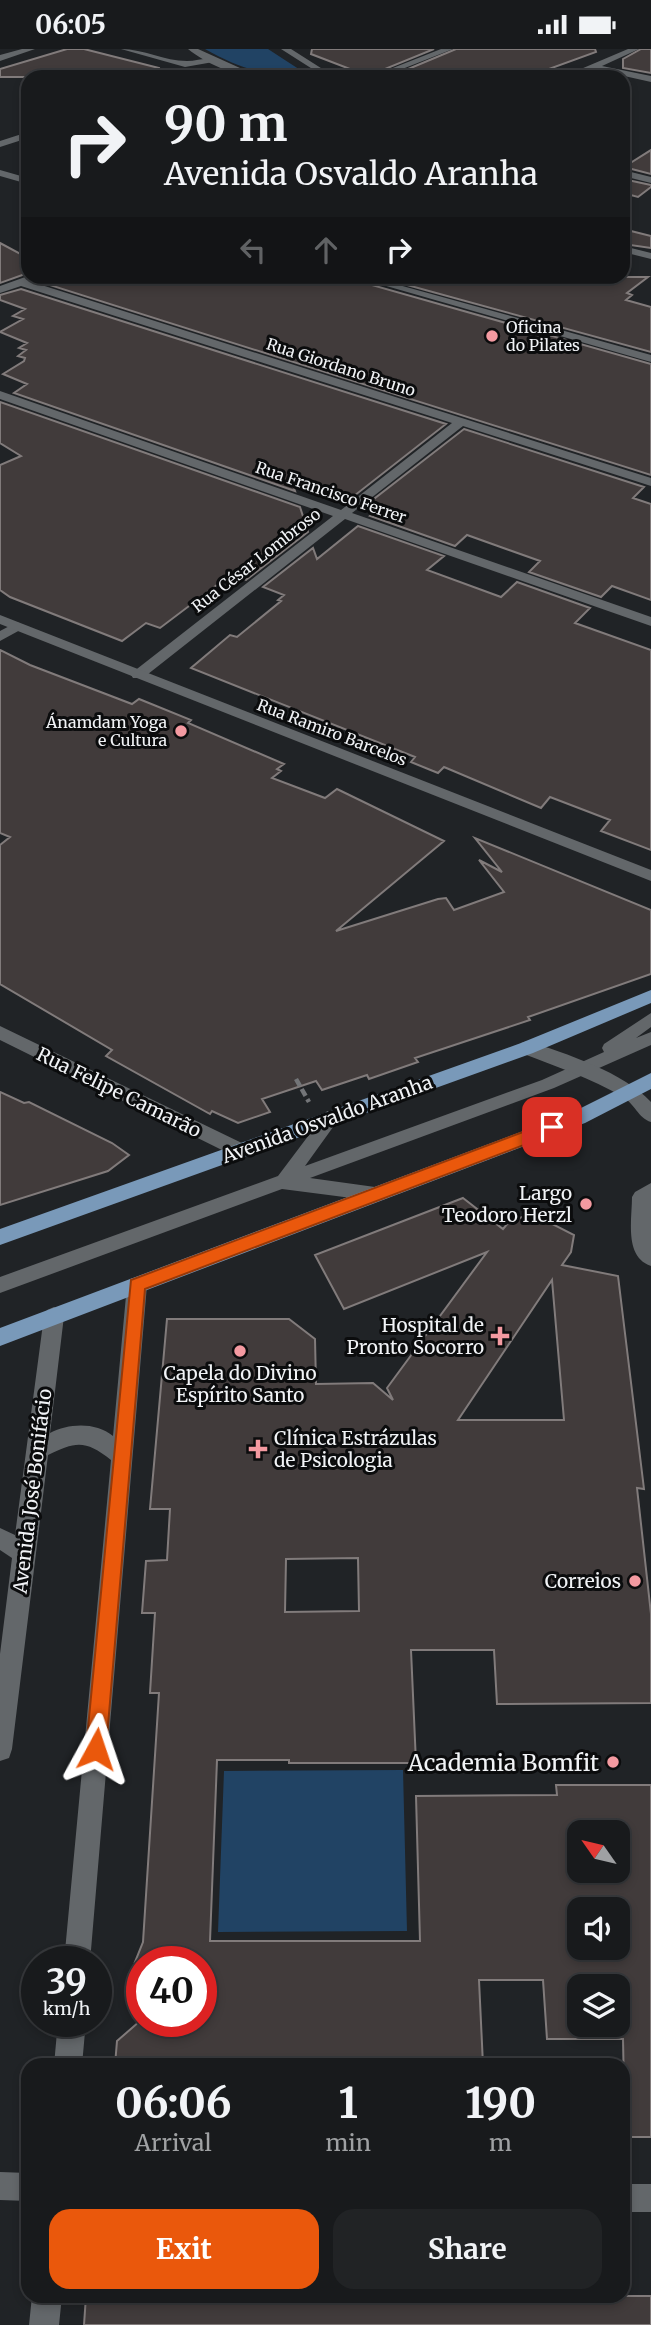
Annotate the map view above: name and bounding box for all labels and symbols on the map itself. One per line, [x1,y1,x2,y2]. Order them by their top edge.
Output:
place label: Oficina do Pilates [506,317,580,355]
marker: Oficina do Pilates [484,328,500,344]
street label: Rua Giordano Bruno [264,333,418,401]
street label: Rua Francisco Ferrer [253,457,409,527]
street label: Rua César Lombroso [188,504,324,616]
street label: Rua Ramiro Barcelos [254,694,410,770]
place label: Ánamdam Yoga e Cultura [45,712,167,750]
marker: Ánamdam Yoga e Cultura [173,723,189,739]
street label: Rua Felipe Camarão [33,1042,205,1142]
street label: Avenida Osvaldo Aranha [218,1070,435,1169]
pin [522,1097,582,1157]
place label: Largo Teodoro Herzl [442,1181,572,1227]
marker: Largo Teodoro Herzl [578,1196,594,1212]
place label: Hospital de Pronto Socorro [347,1313,484,1359]
marker: Hospital de Pronto Socorro [490,1326,510,1346]
marker: Capela do Divino Espírito Santo [232,1343,248,1359]
place label: Capela do Divino Espírito Santo [163,1361,317,1407]
street label: Avenida José Bonifácio [7,1387,56,1596]
place label: Clínica Estrázulas de Psicologia [274,1426,437,1472]
marker: Clínica Estrázulas de Psicologia [248,1439,268,1459]
place label: Correios [545,1569,621,1593]
marker: Correios [627,1573,643,1589]
position arrow [59,1712,133,1786]
place label: Academia Bomfit [407,1748,599,1777]
marker: Academia Bomfit [605,1754,621,1770]
north arrow [567,1820,630,1883]
speed limit sign: 40 [126,1946,217,2037]

